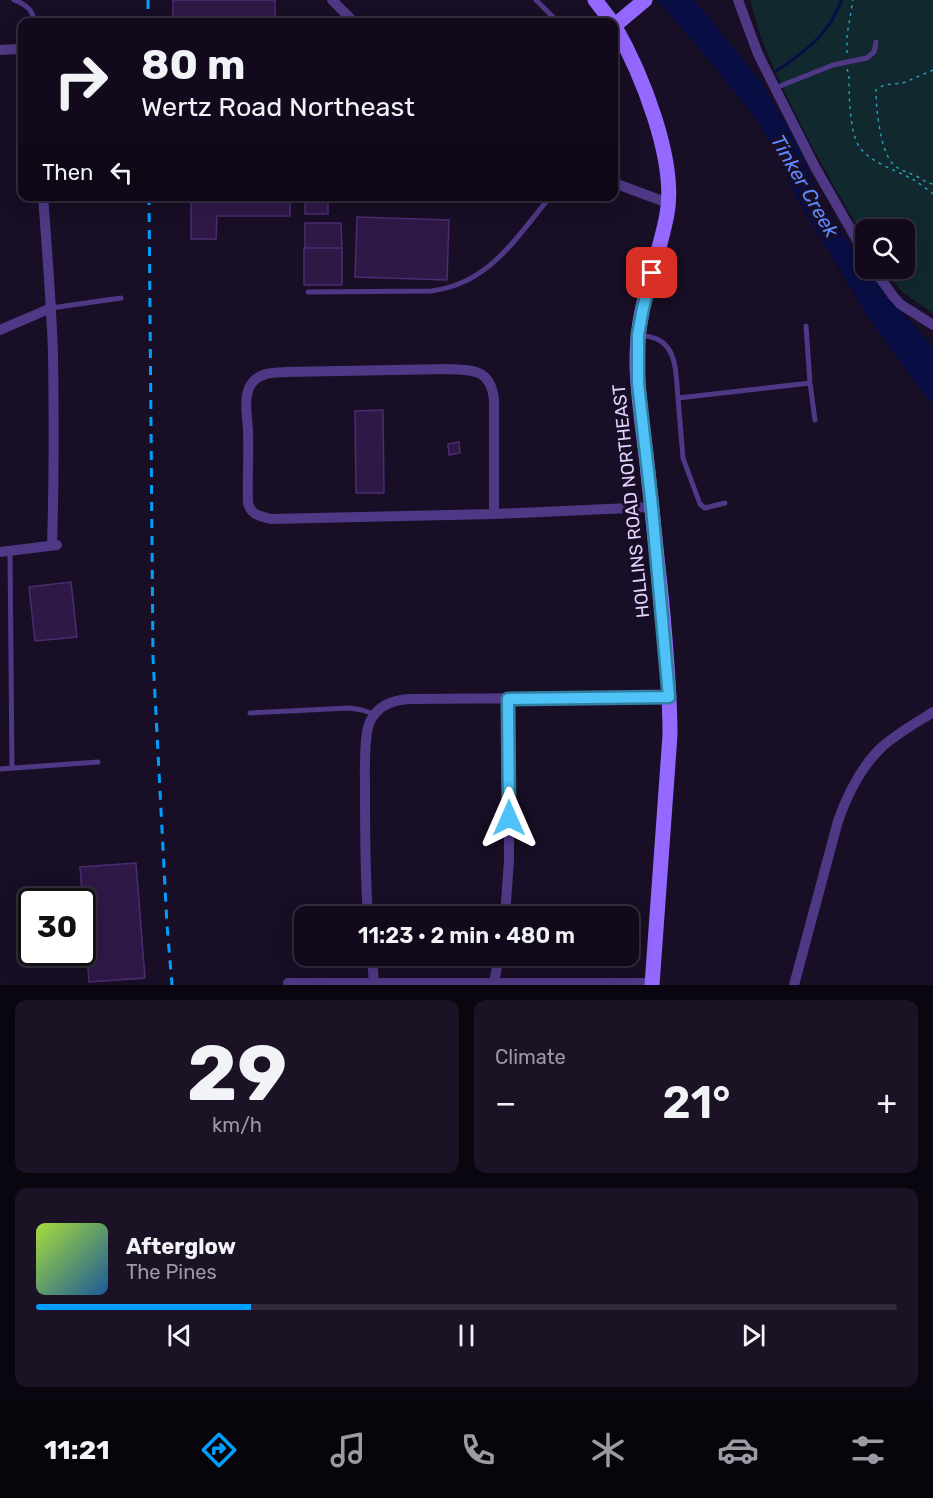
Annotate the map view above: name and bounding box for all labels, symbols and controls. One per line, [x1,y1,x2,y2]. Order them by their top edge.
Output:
text: 80 m [141,40,245,90]
icon: right [42,42,120,120]
text: Wertz Road Northeast [141,91,415,123]
water label: Tinker Creek [766,130,844,242]
icon: left [105,156,138,189]
text: Then [42,159,93,186]
map controls [855,219,915,279]
button: search [855,219,915,279]
pin [626,247,677,298]
icon: arrive [635,256,668,289]
street label: HOLLINS ROAD NORTHEAST [608,383,654,619]
position arrow [477,786,541,850]
speed limit sign: 30 [18,888,96,966]
text: 11:23 · 2 min · 480 m [358,922,575,949]
text: 29 [187,1027,287,1120]
text: Climate [495,1045,566,1069]
text: 21° [662,1076,731,1129]
text: − [495,1083,516,1122]
text: + [876,1083,897,1122]
text: km/h [212,1113,262,1137]
text: Afterglow [126,1233,236,1260]
text: The Pines [126,1260,217,1284]
icon: previous [163,1319,196,1352]
icon: pause [450,1319,483,1352]
icon: next [737,1319,770,1352]
icon: directions [198,1429,240,1471]
icon: music [327,1429,369,1471]
icon: phone [457,1429,499,1471]
icon: climate [587,1429,629,1471]
icon: car [717,1429,759,1471]
icon: filters [847,1429,889,1471]
text: 11:21 [44,1434,110,1466]

